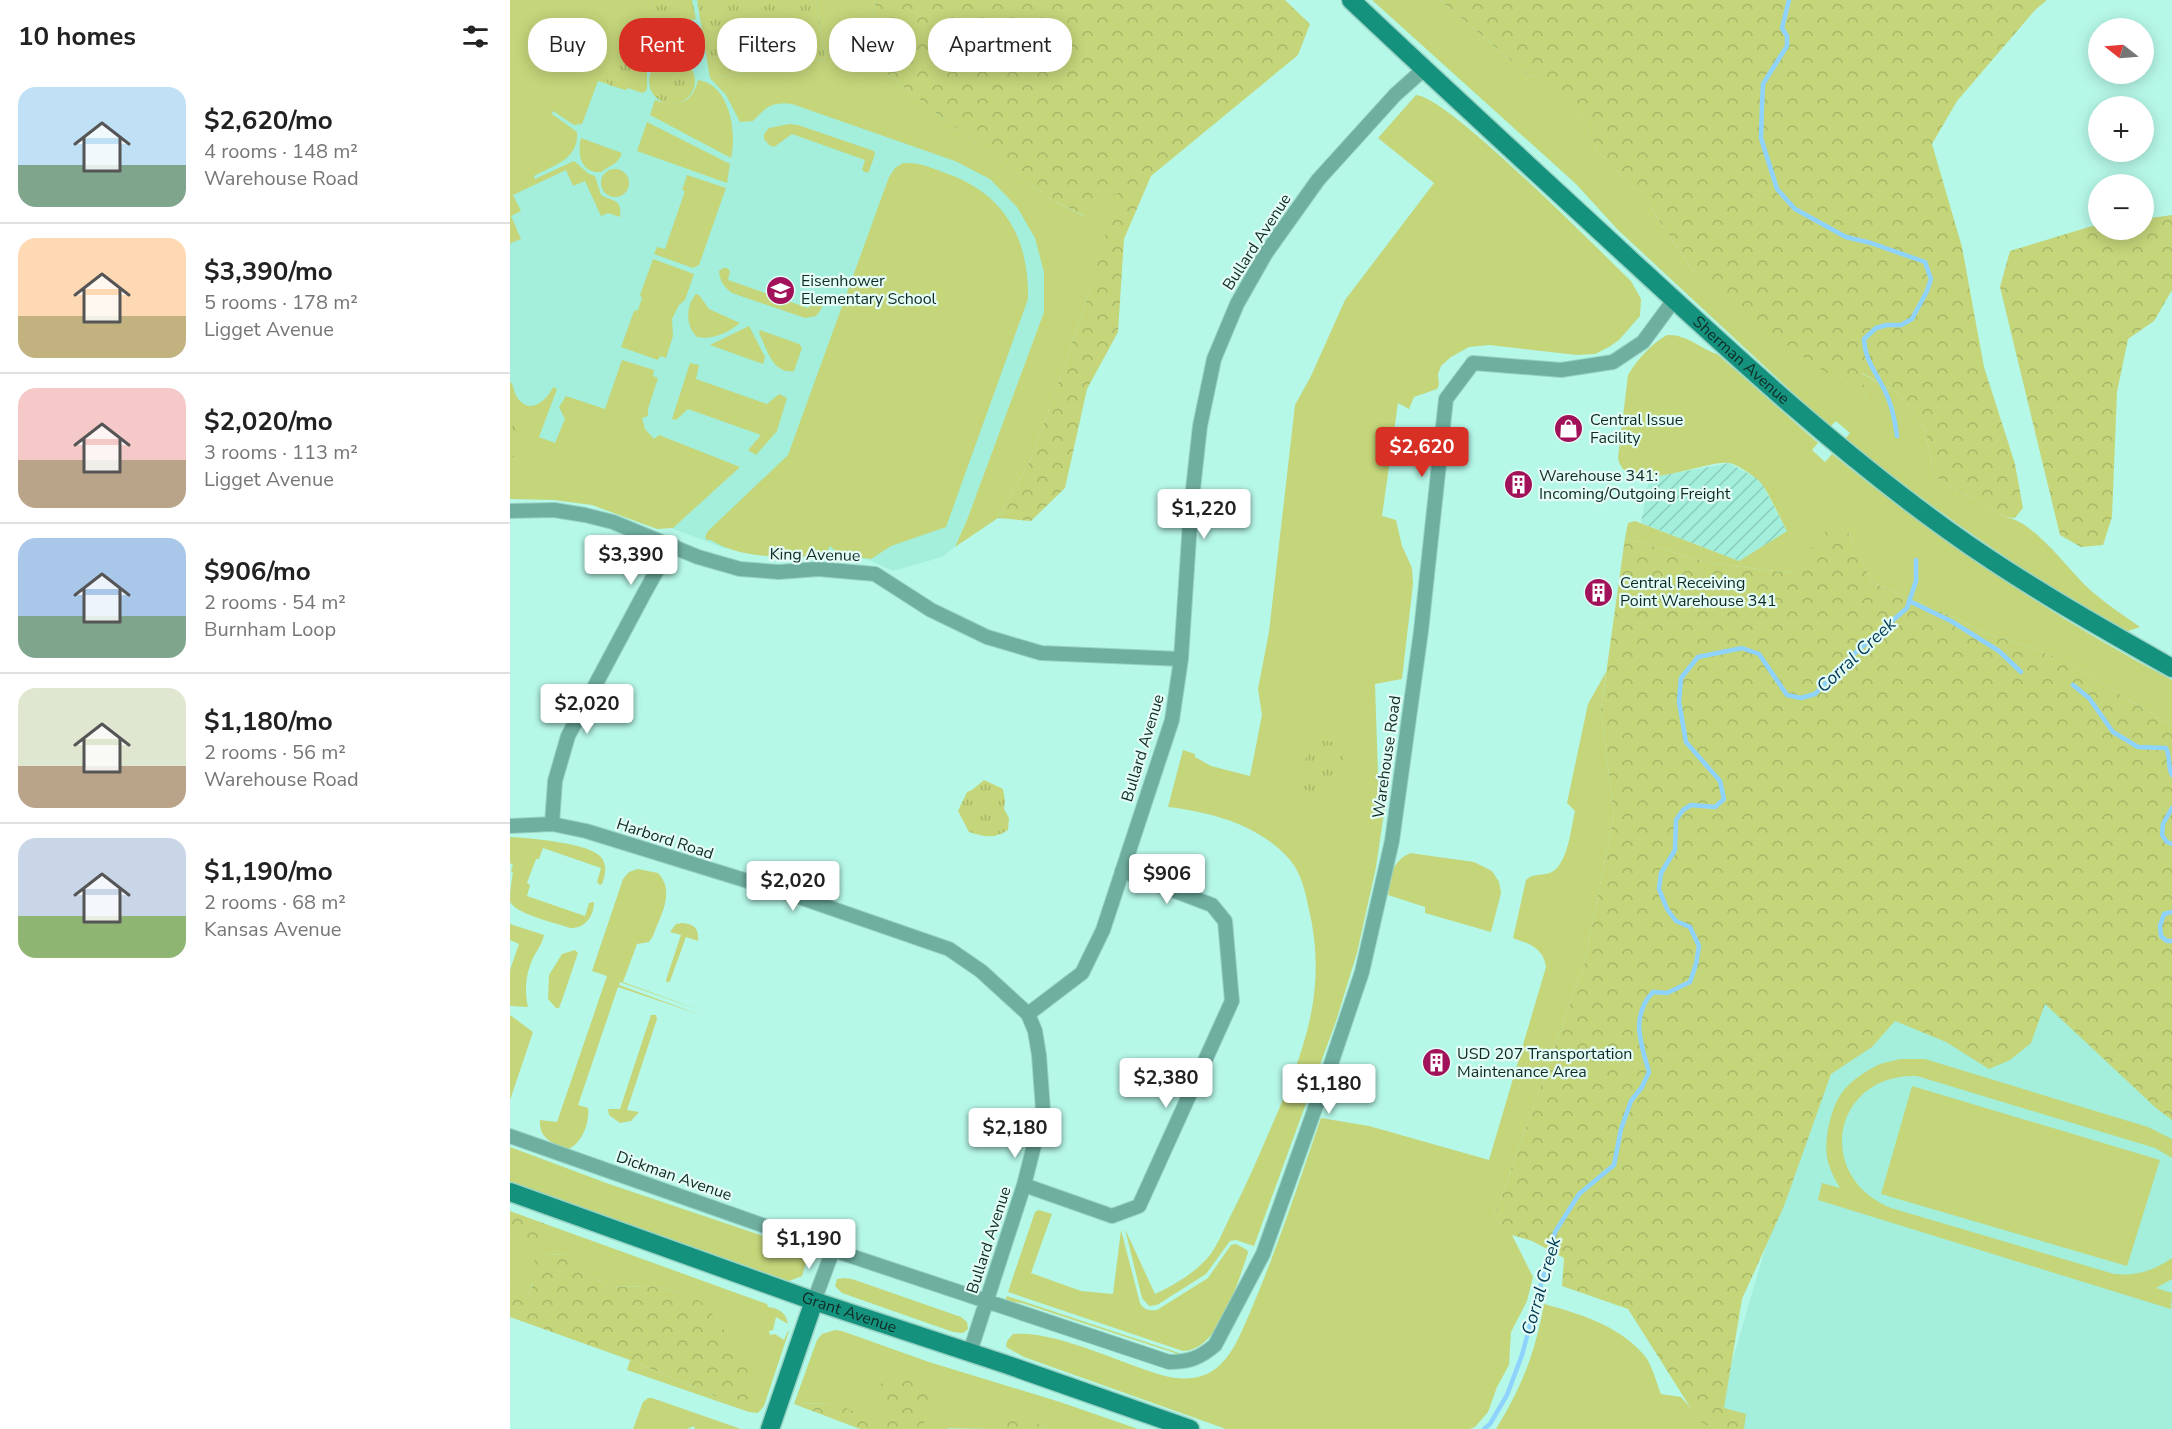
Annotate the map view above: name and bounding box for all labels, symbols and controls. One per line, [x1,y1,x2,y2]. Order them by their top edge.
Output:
chip: Buy [528,18,607,72]
chip: Rent [619,18,705,72]
chip: Filters [717,18,817,72]
chip: New [829,18,916,72]
chip: Apartment [928,18,1072,72]
north arrow [2088,18,2154,84]
map controls [2088,18,2154,240]
text: 10 homes [18,19,136,54]
icon: filters [459,20,492,53]
button: + [2088,96,2154,162]
text: $2,620/mo [204,103,333,138]
icon: home [66,111,138,183]
text: 4 rooms · 148 m² [204,138,358,165]
text: Warehouse Road [204,165,359,192]
button: − [2088,174,2154,240]
street label: Bullard Avenue [1217,189,1297,295]
text: $3,390/mo [204,254,333,289]
icon: home [66,262,138,334]
place label: Eisenhower Elementary School [801,270,937,310]
school or university icon: Eisenhower Elementary School [764,274,796,306]
text: 5 rooms · 178 m² [204,289,358,316]
street label: Sherman Avenue [1688,311,1794,410]
text: Ligget Avenue [204,316,334,343]
text: $2,020/mo [204,404,333,439]
place label: Central Issue Facility [1590,409,1683,449]
icon: home [66,412,138,484]
shop icon: Central Issue Facility [1553,413,1585,445]
pin: $2,620 [1373,427,1471,478]
text: $2,620 [1390,433,1454,460]
text: 3 rooms · 113 m² [204,439,358,466]
place label: Warehouse 341: Incoming/Outgoing Freight [1539,465,1731,505]
text: Ligget Avenue [204,466,334,493]
building icon: Warehouse 341: Incoming/Outgoing Freight [1502,469,1534,501]
pin: $1,220 [1155,489,1253,540]
text: $1,220 [1172,495,1236,522]
pin: $3,390 [582,535,680,586]
text: $3,390 [599,541,663,568]
street label: King Avenue [769,543,861,567]
text: $906/mo [204,554,311,589]
icon: home [66,562,138,634]
place label: Central Receiving Point Warehouse 341 [1620,572,1777,612]
building icon: Central Receiving Point Warehouse 341 [1583,576,1615,608]
text: 2 rooms · 54 m² [204,589,346,616]
water label: Corral Creek [1811,611,1902,698]
text: Burnham Loop [204,616,336,643]
pin: $2,020 [538,684,636,735]
text: $2,020 [555,690,619,717]
street label: Bullard Avenue [1116,692,1170,804]
street label: Warehouse Road [1367,694,1407,820]
text: $1,180/mo [204,704,333,739]
icon: home [66,712,138,784]
text: 2 rooms · 56 m² [204,739,346,766]
text: Warehouse Road [204,766,359,793]
street label: Harbord Road [614,813,716,865]
text: $1,190/mo [204,854,333,889]
pin: $906 [1131,854,1203,905]
text: $906 [1143,860,1191,887]
pin: $2,020 [744,861,842,912]
icon: home [66,862,138,934]
text: $2,020 [761,867,825,894]
text: 2 rooms · 68 m² [204,889,346,916]
text: Kansas Avenue [204,916,342,943]
place label: USD 207 Transportation Maintenance Area [1457,1043,1632,1083]
building icon: USD 207 Transportation Maintenance Area [1420,1047,1452,1079]
pin: $2,380 [1117,1058,1215,1109]
text: $2,380 [1134,1064,1198,1091]
pin: $1,180 [1280,1064,1378,1115]
text: $1,180 [1297,1070,1361,1097]
pin: $2,180 [966,1108,1064,1159]
text: $2,180 [983,1114,1047,1141]
street label: Dickman Avenue [613,1146,735,1206]
street label: Bullard Avenue [961,1184,1017,1296]
pin: $1,190 [760,1219,858,1270]
text: $1,190 [777,1225,841,1252]
water label: Corral Creek [1516,1233,1567,1338]
street label: Grant Avenue [799,1286,900,1339]

